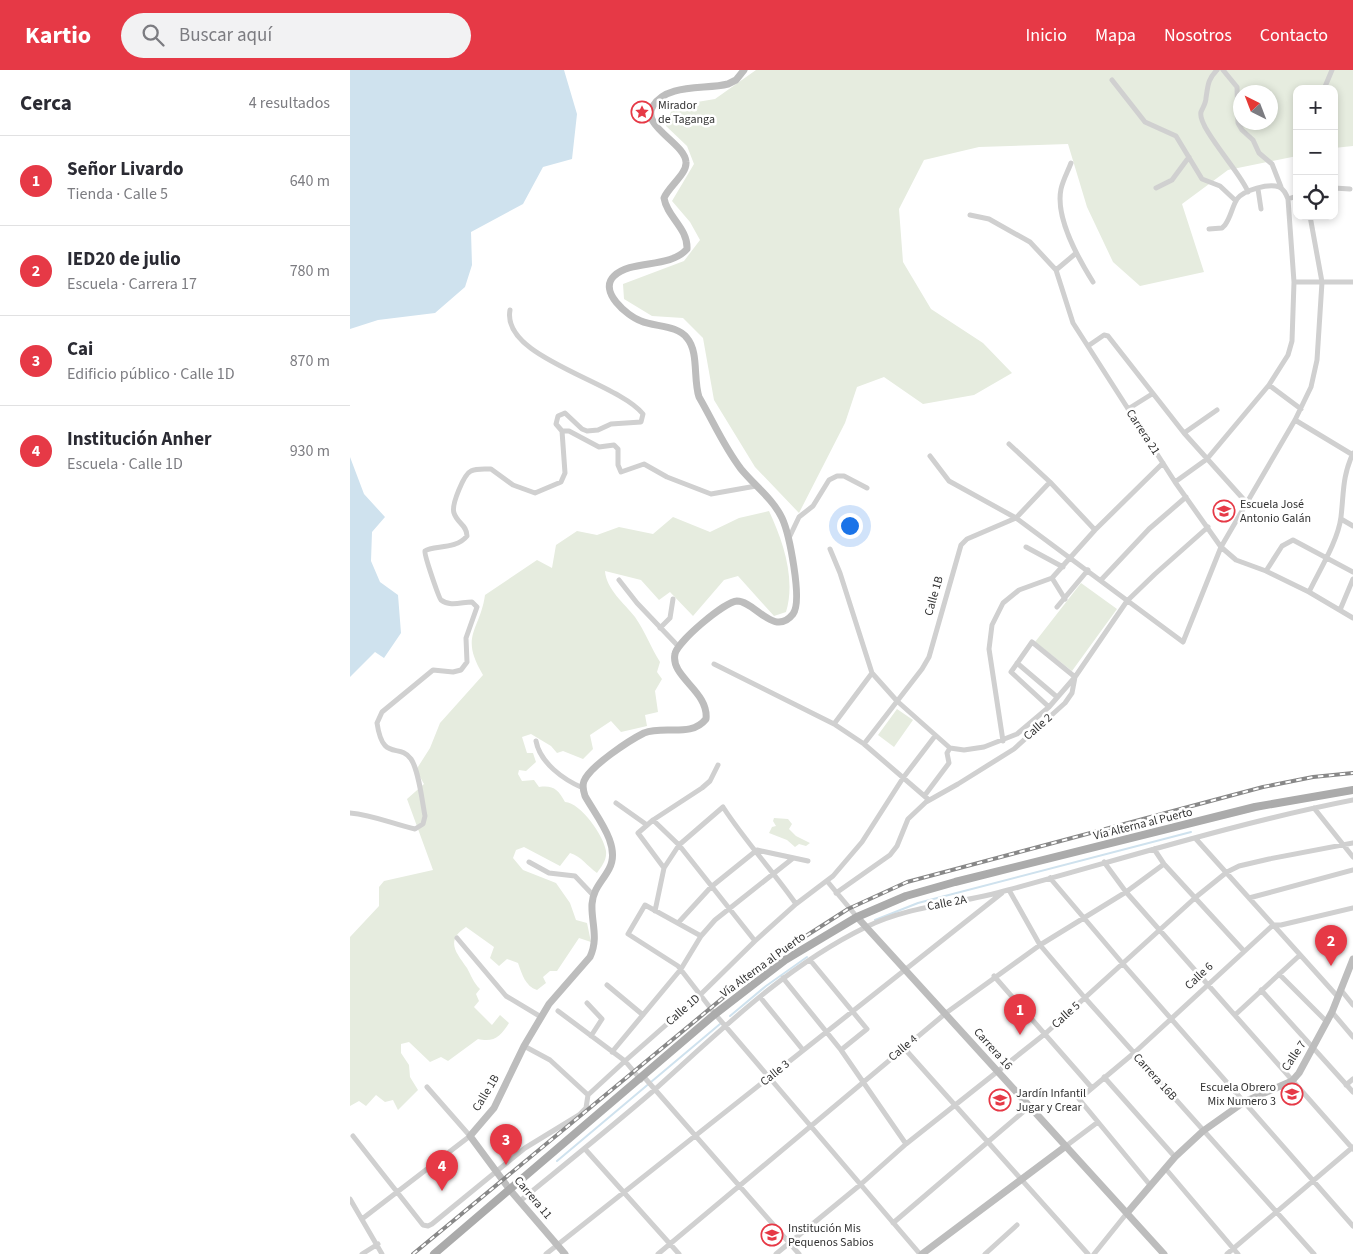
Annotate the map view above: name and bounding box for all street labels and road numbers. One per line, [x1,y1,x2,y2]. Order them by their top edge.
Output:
street label: Carrera 21 [1122,406,1164,458]
street label: Calle 1B [920,574,948,618]
street label: Calle 2 [1020,710,1056,744]
street label: Vía Alterna al Puerto [1092,803,1194,845]
street label: Calle 2A [926,891,969,915]
street label: Vía Alterna al Puerto [717,928,809,1002]
street label: Calle 6 [1181,958,1217,994]
street label: Calle 1D [662,990,704,1030]
street label: Calle 5 [1048,998,1084,1032]
street label: Carrera 16 [970,1024,1017,1074]
street label: Calle 4 [885,1031,921,1065]
street label: Calle 7 [1278,1037,1310,1075]
street label: Carrera 16B [1129,1050,1181,1104]
street label: Calle 3 [757,1056,793,1090]
street label: Calle 1B [468,1071,504,1115]
street label: Carrera 11 [510,1173,556,1223]

